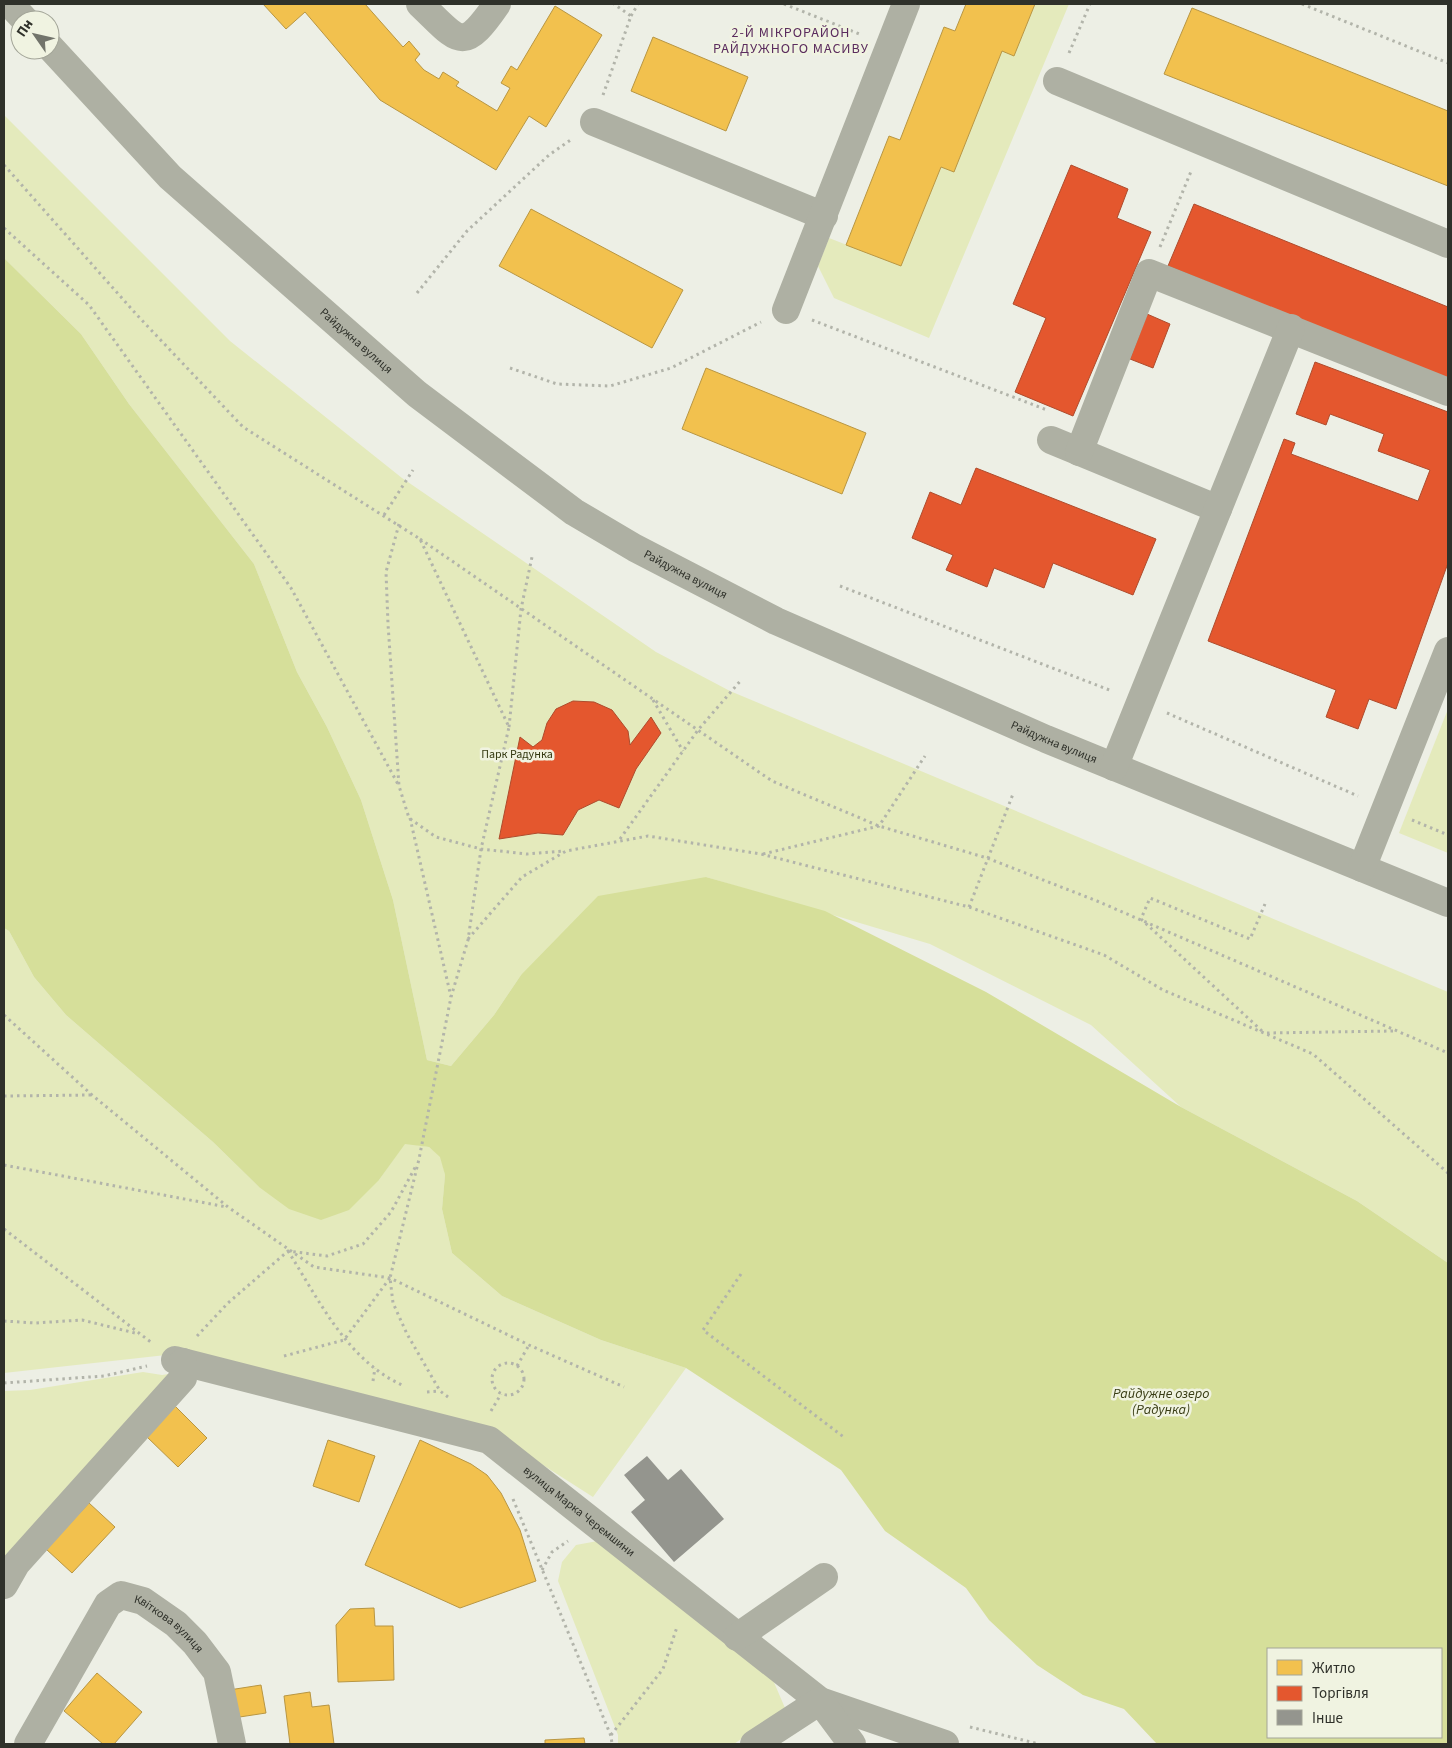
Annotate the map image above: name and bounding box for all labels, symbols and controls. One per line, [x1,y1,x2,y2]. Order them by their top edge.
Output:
north arrow [10,10,60,60]
text: Пн [12,15,38,41]
district label: 2-Й МІКРОРАЙОН РАЙДУЖНОГО МАСИВУ [713,23,869,59]
street label: Райдужна вулиця [316,304,397,378]
street label: Райдужна вулиця [641,546,730,603]
street label: Райдужна вулиця [1008,716,1100,768]
park label: Парк Радунка [481,746,553,763]
water label: Райдужне озеро (Радунка) [1113,1384,1209,1420]
street label: вулиця Марка Черемшини [520,1462,639,1561]
street label: Квіткова вулиця [132,1590,208,1656]
legend [1267,1648,1442,1738]
text: Житло [1312,1658,1355,1679]
text: Торгівля [1312,1683,1369,1704]
text: Інше [1312,1708,1343,1729]

